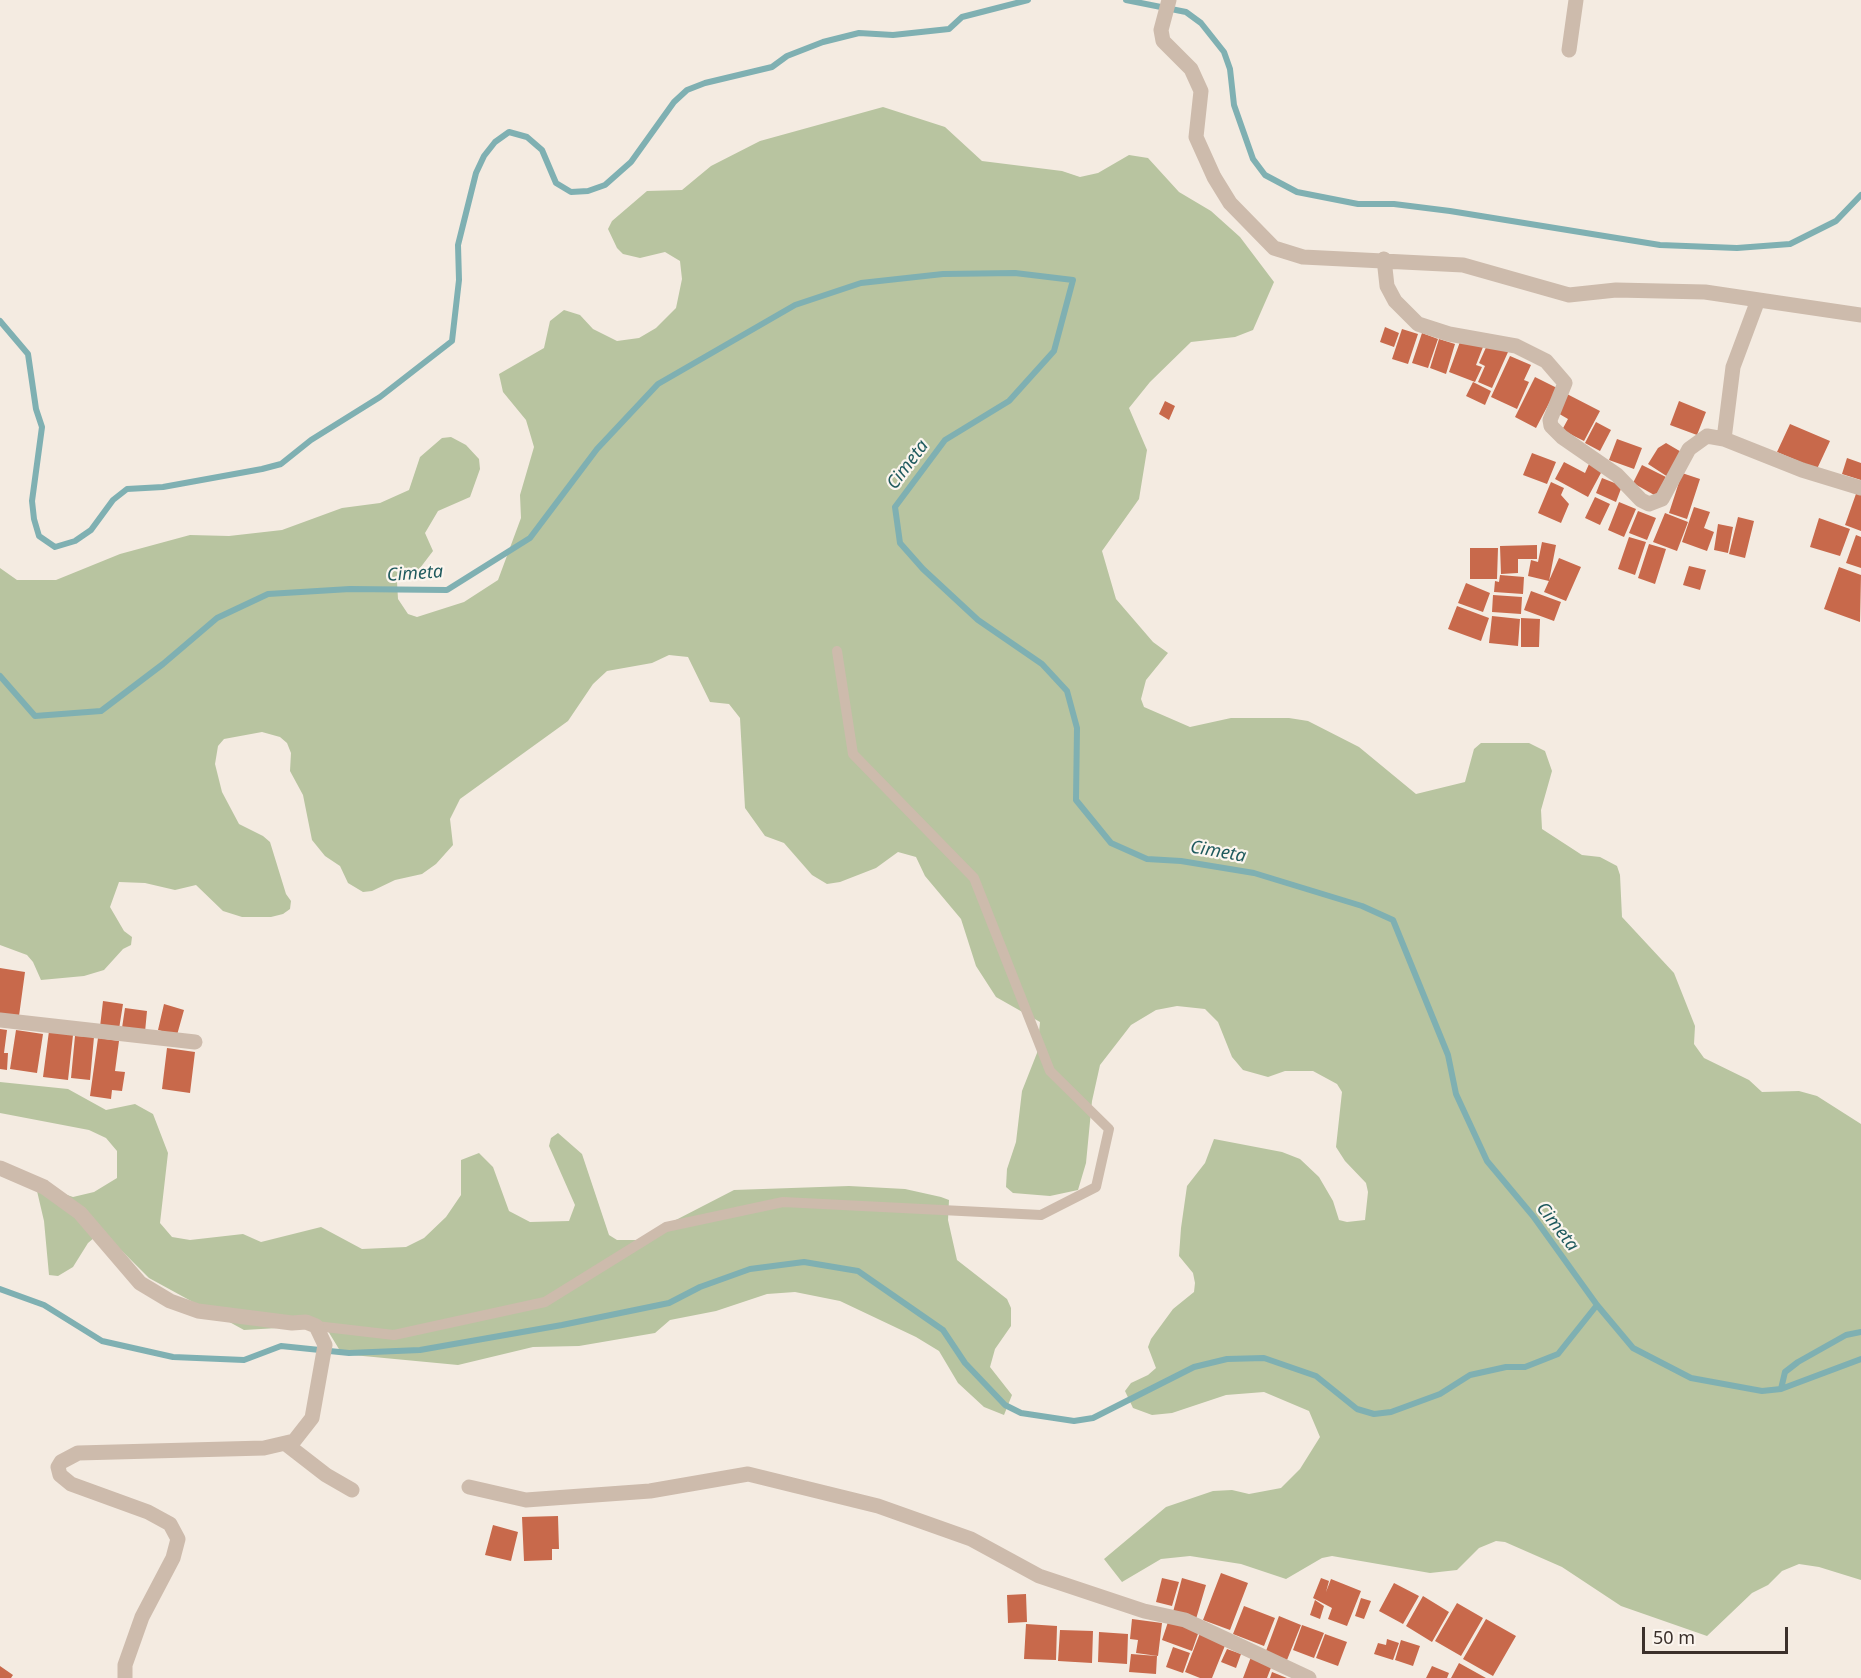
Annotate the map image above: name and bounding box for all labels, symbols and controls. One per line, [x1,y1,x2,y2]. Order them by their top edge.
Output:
water label: Cimeta [882,436,934,494]
water label: Cimeta [386,561,444,587]
water label: Cimeta [1188,836,1248,868]
water label: Cimeta [1531,1198,1583,1256]
scale bar [1645,1615,1790,1653]
text: 50 m [1653,1625,1695,1649]

